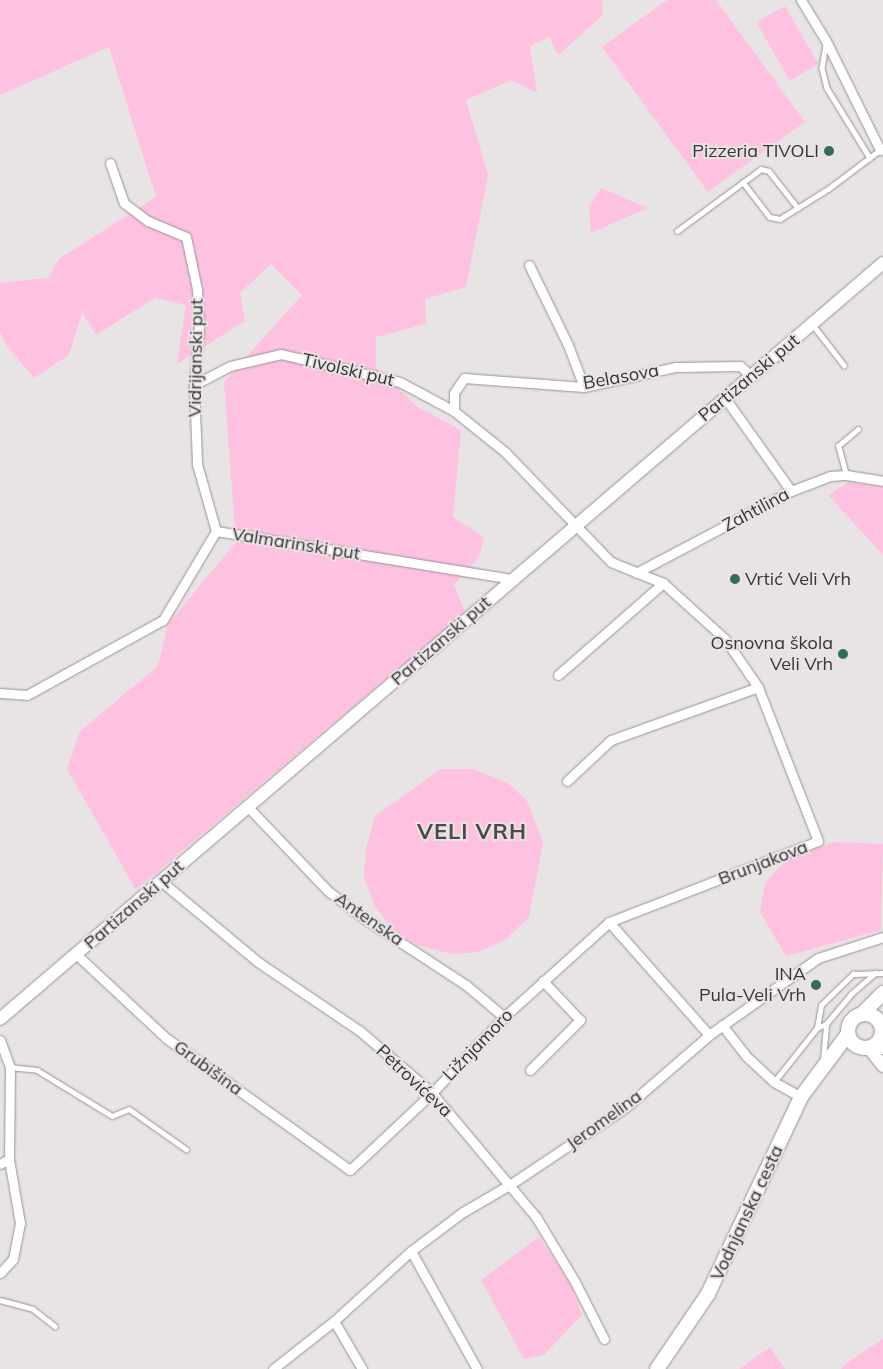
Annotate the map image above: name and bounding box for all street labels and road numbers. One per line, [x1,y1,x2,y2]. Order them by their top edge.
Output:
street label: Vidrijanski put [184,298,208,418]
street label: Partizanski put [694,330,804,426]
street label: Tivolski put [300,349,396,391]
street label: Belasova [582,360,660,394]
street label: Zahtilina [719,483,793,537]
street label: Valmarinski put [230,523,362,565]
street label: Partizanski put [387,592,495,690]
street label: Brunjakova [715,836,811,890]
street label: Partizanski put [80,856,188,954]
street label: Antenska [330,887,408,951]
street label: Ližnjamoro [438,1004,518,1086]
street label: Grubišina [169,1036,247,1100]
street label: Petrovićeva [371,1040,457,1122]
street label: Jeromelina [562,1085,646,1155]
street label: Vodnjanska cesta [706,1142,788,1284]

